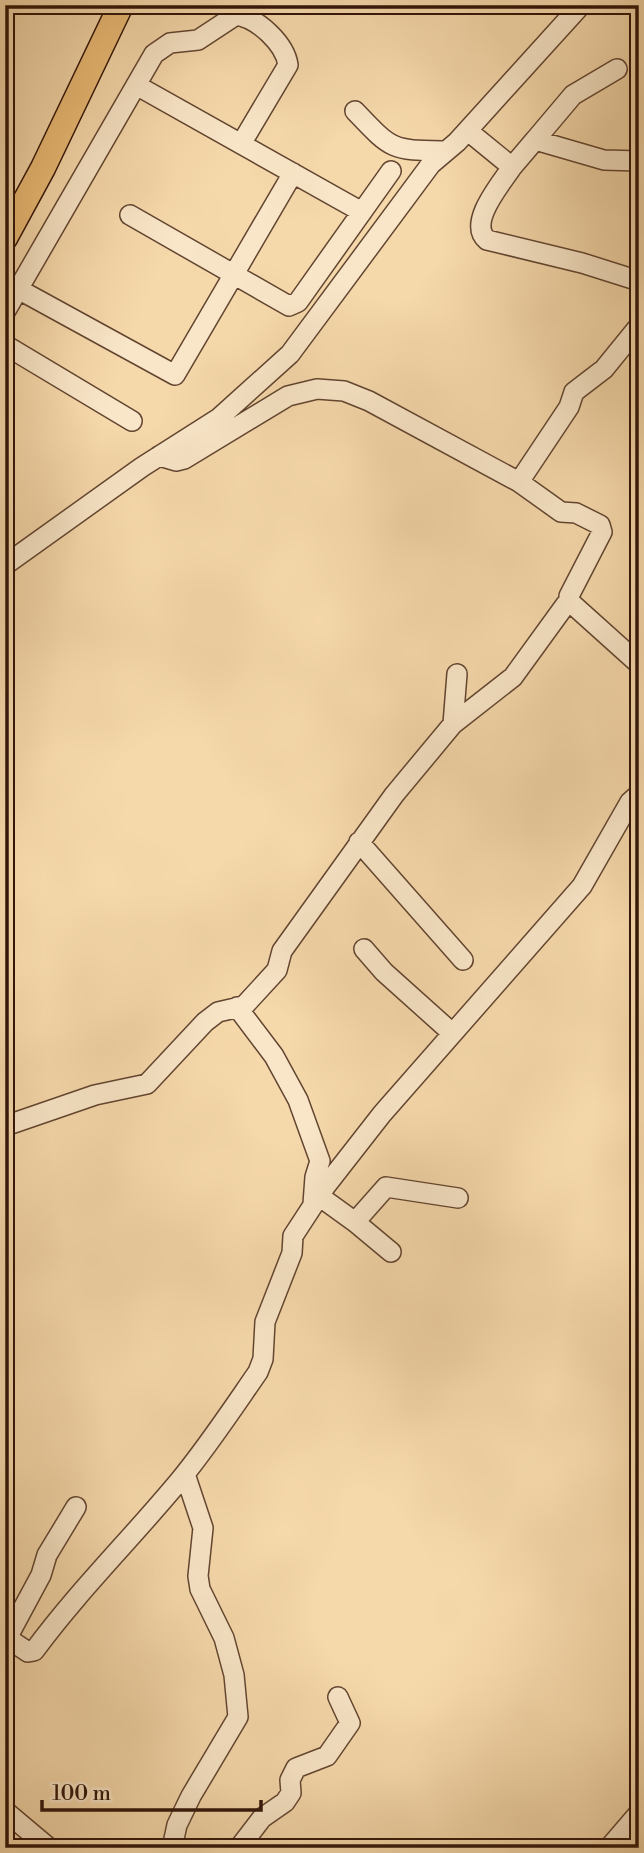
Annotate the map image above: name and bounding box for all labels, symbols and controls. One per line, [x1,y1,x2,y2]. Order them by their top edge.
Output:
scale bar [42,1769,261,1813]
text: 100 m [52,1781,111,1807]

